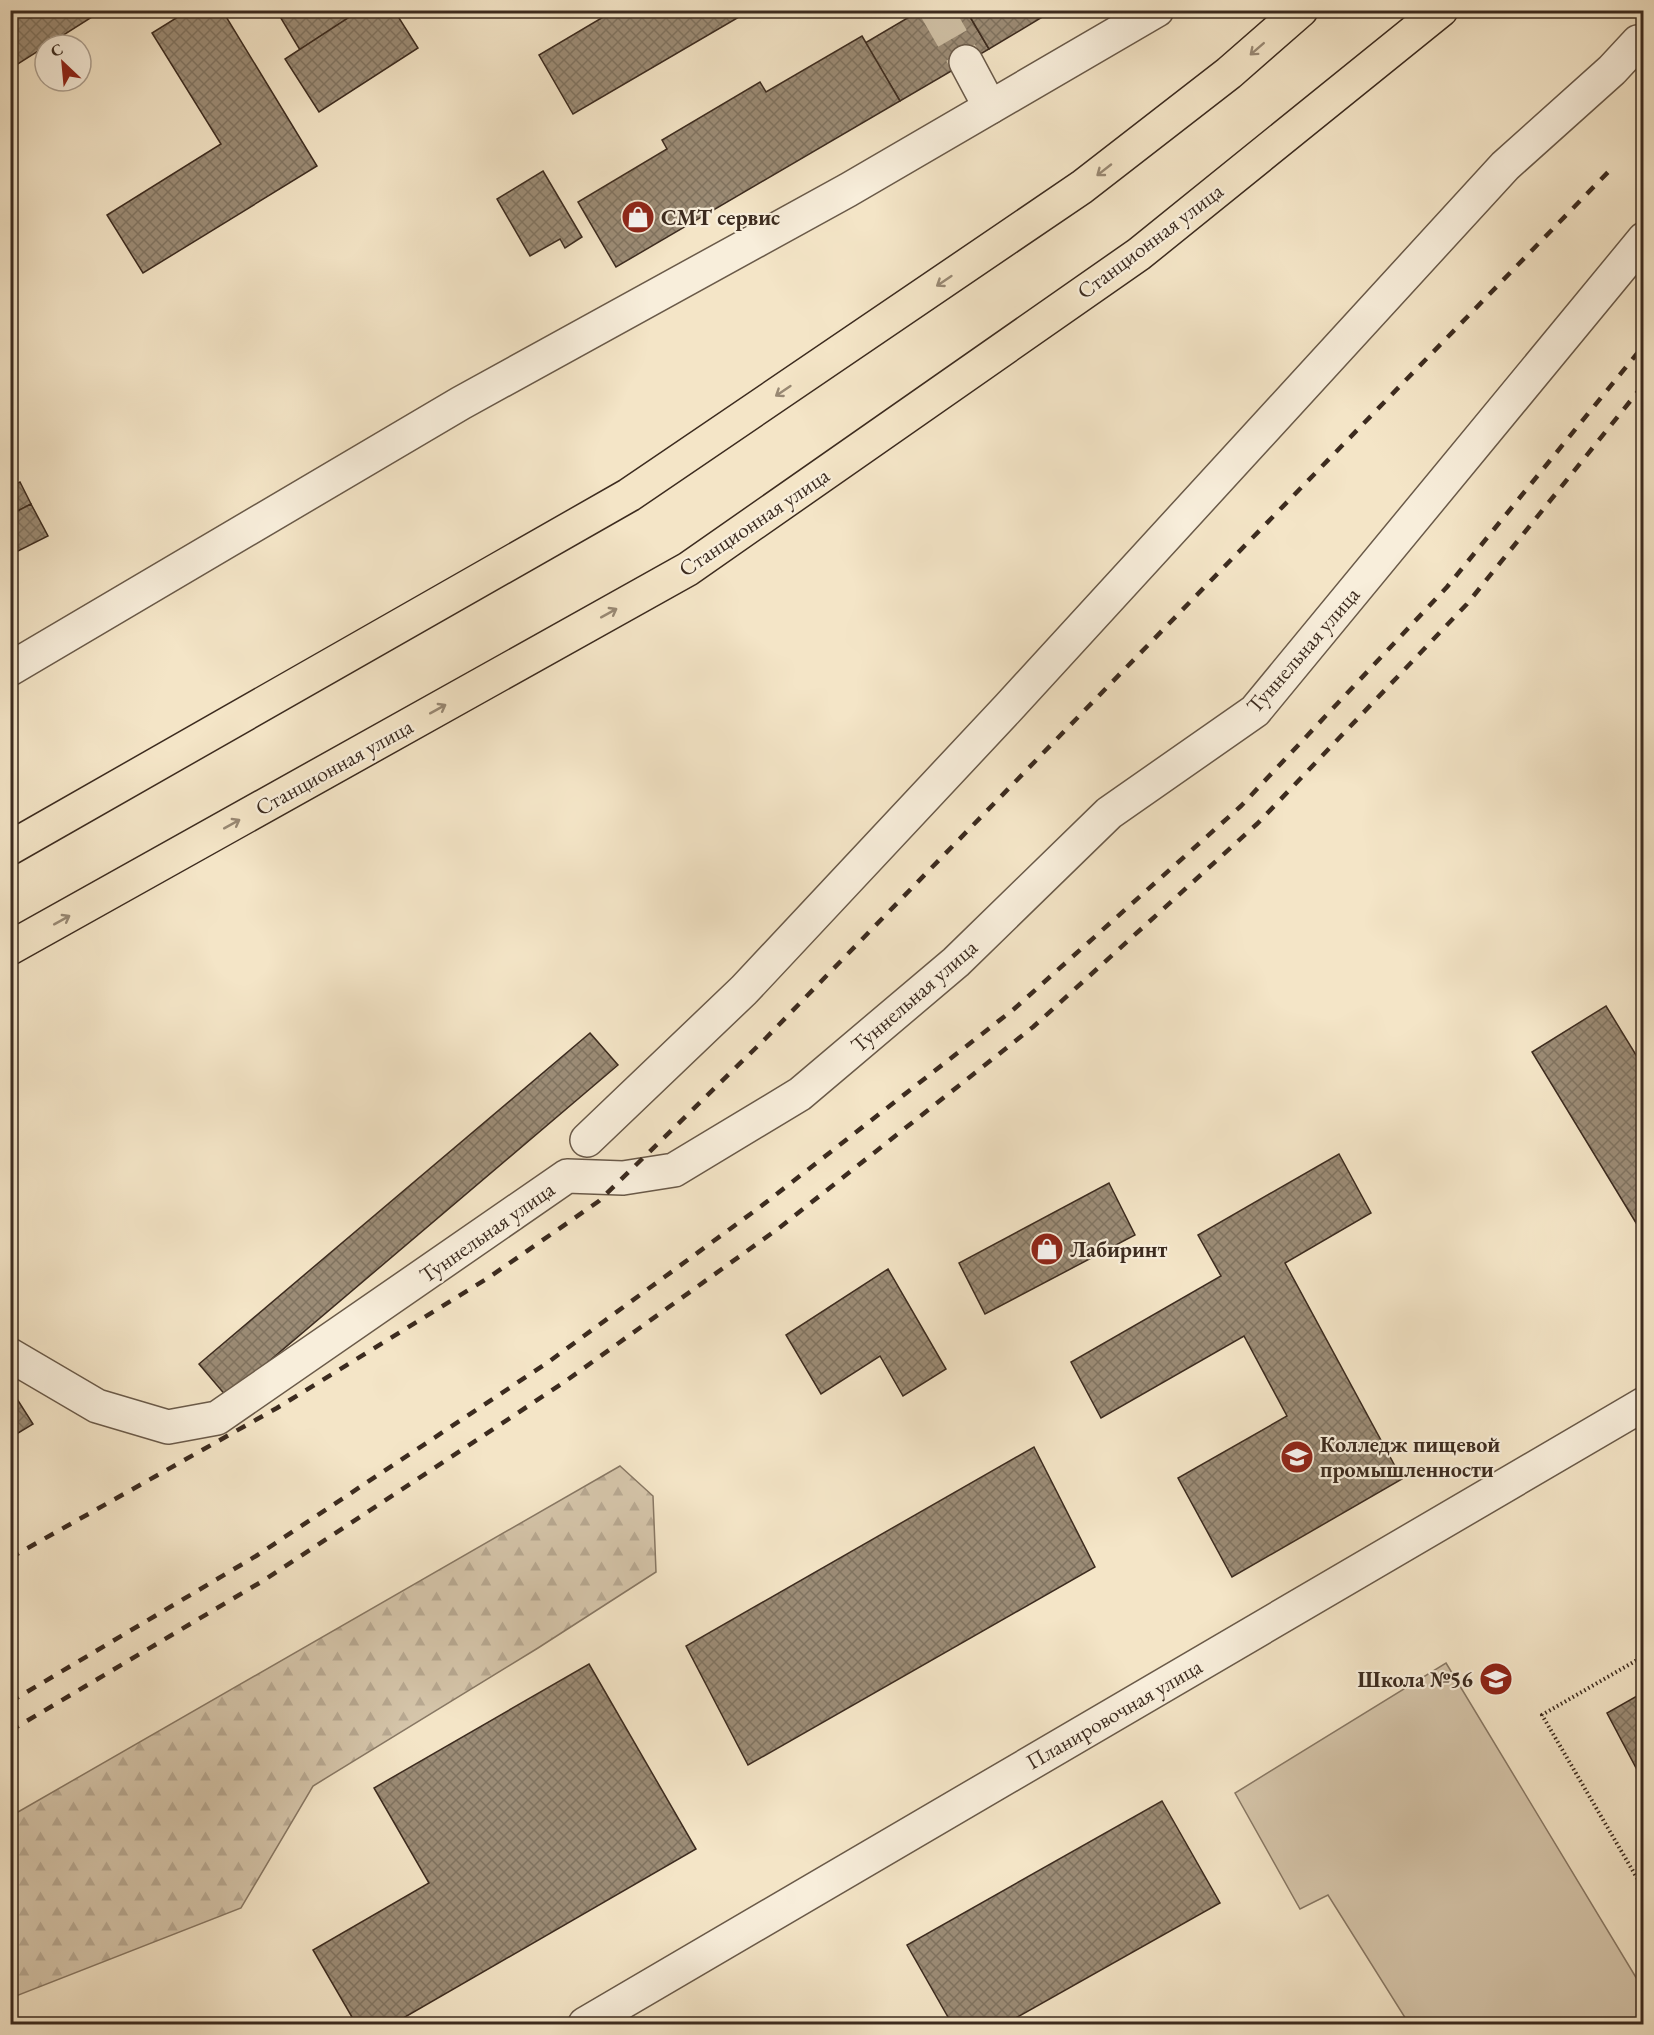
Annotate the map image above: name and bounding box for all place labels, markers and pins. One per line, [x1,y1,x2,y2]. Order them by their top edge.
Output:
shop icon: СМТ сервис [620,199,656,235]
place label: СМТ сервис [661,203,780,232]
shop icon: Лабиринт [1029,1231,1065,1267]
place label: Лабиринт [1070,1235,1168,1264]
place label: Колледж пищевой промышленности [1320,1430,1500,1484]
school or university icon: Колледж пищевой промышленности [1279,1439,1315,1475]
school or university icon: Школа №56 [1478,1661,1514,1697]
place label: Школа №56 [1358,1665,1473,1694]

